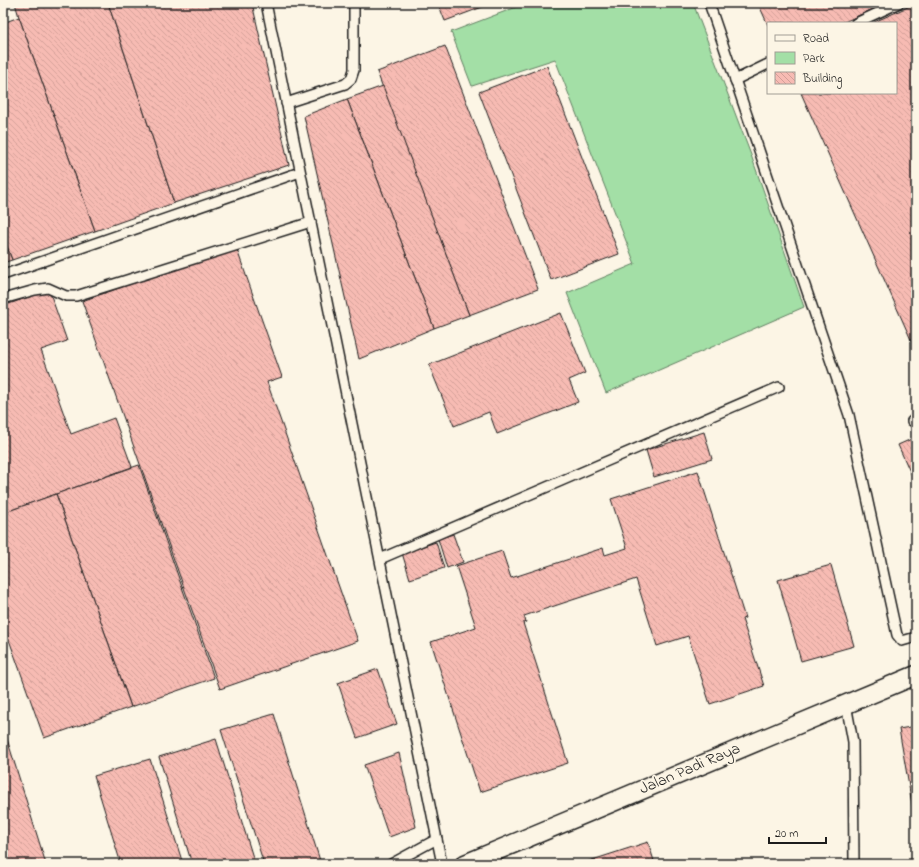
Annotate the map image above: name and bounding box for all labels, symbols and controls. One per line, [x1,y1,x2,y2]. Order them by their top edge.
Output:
legend [767,22,897,94]
text: Road [803,30,829,48]
text: Park [803,50,825,68]
text: Building [802,70,842,89]
street label: Jalan Padi Raya [636,737,744,801]
scale bar [769,819,826,845]
text: 20 m [775,825,798,843]

